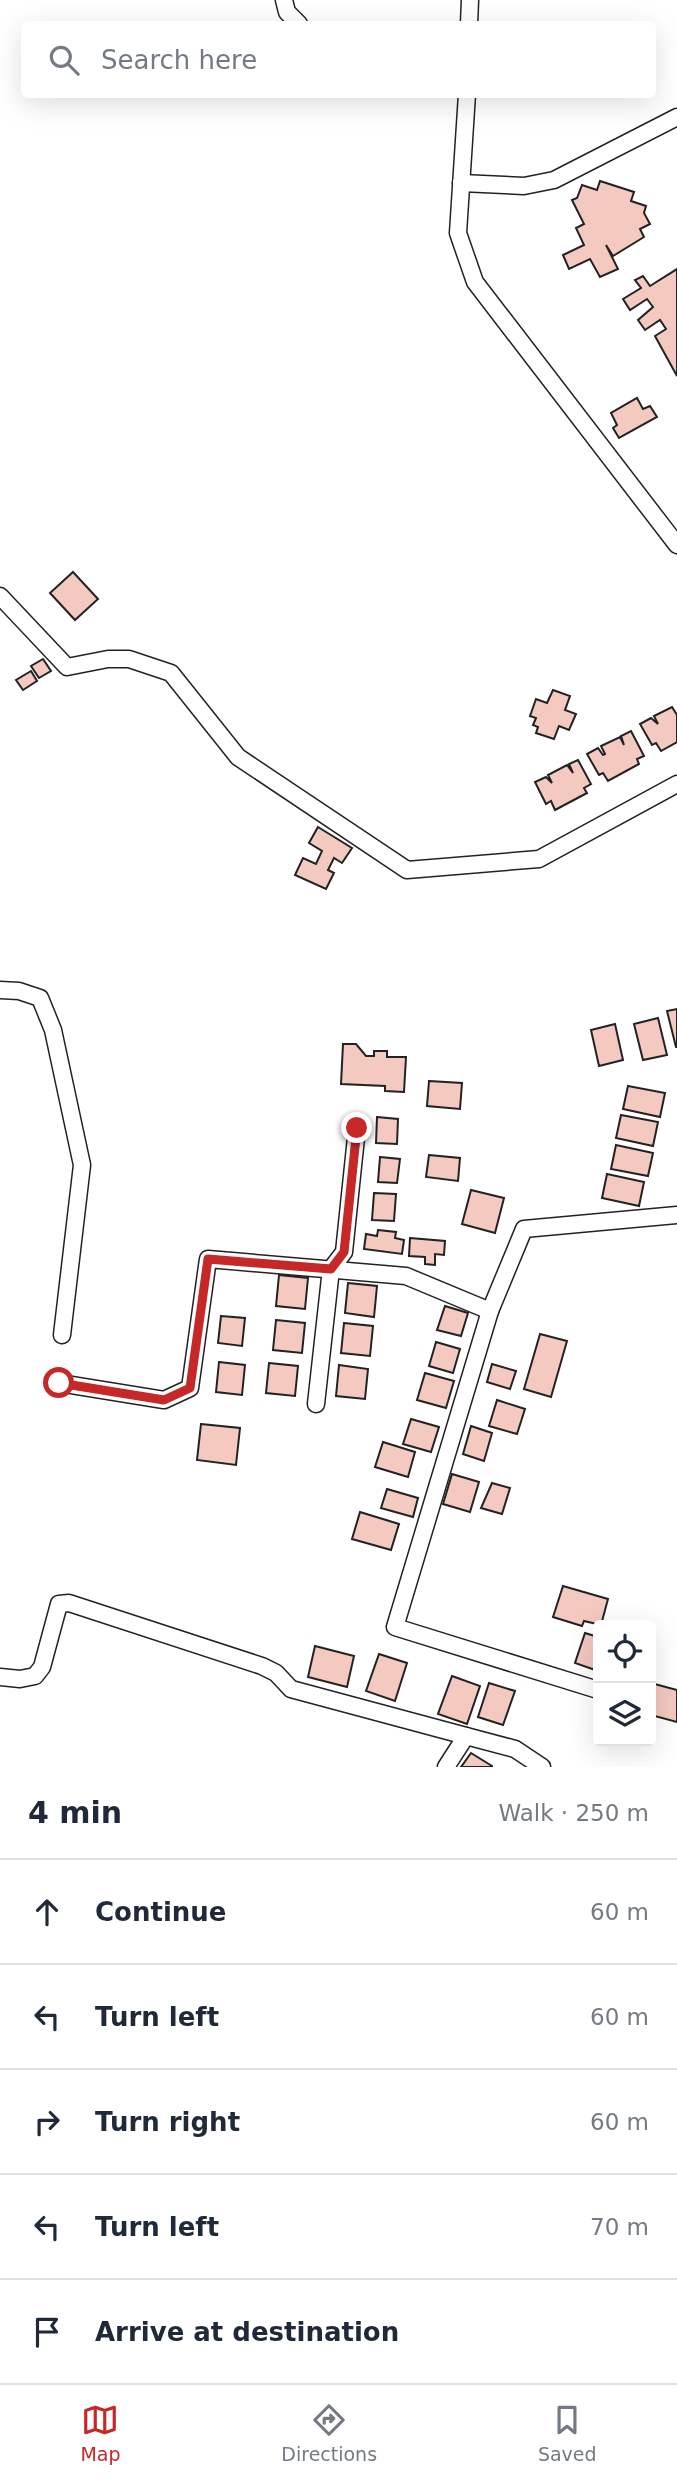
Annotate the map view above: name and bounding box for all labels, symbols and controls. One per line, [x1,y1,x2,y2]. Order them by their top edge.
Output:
search box [21,21,656,98]
icon: search [45,41,83,79]
text: Search here [101,45,257,75]
route end [341,1112,372,1143]
route start [43,1367,74,1398]
map controls [593,1620,656,1746]
button: locate [593,1620,656,1683]
button: layers [593,1683,656,1746]
text: 4 min [28,1795,122,1830]
text: Walk · 250 m [498,1800,649,1826]
icon: ahead [28,1893,66,1931]
text: Continue [95,1897,226,1927]
text: 60 m [590,1899,649,1925]
icon: left [28,1998,66,2036]
text: Turn left [95,2002,219,2032]
text: 60 m [590,2004,649,2030]
icon: right [28,2103,66,2141]
text: Turn right [95,2107,240,2137]
text: 60 m [590,2109,649,2135]
icon: left [28,2208,66,2246]
text: Turn left [95,2212,219,2242]
text: 70 m [590,2214,649,2240]
icon: arrive [28,2313,66,2351]
text: Arrive at destination [95,2317,399,2347]
tab: Map [80,2401,121,2465]
tab: Directions [281,2401,377,2465]
tab: Saved [538,2401,597,2465]

